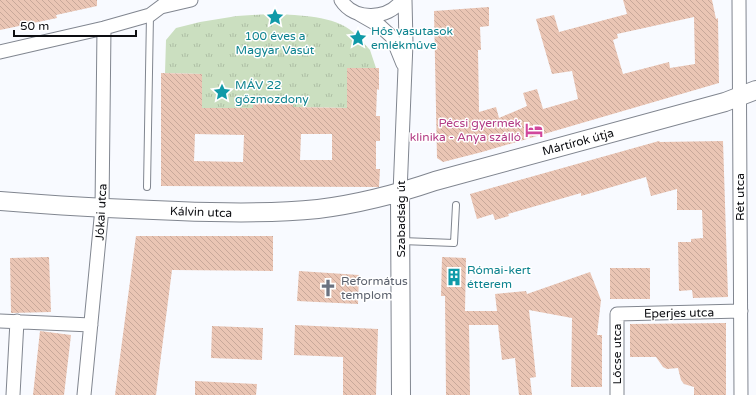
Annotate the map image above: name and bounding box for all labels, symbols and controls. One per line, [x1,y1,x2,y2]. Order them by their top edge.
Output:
place icon: 100 éves a Magyar Vasút [265,7,285,27]
scale bar [14,12,136,38]
text: 50 m [20,19,49,33]
place label: Hős vasutasok emlékműve [371,24,454,52]
place icon: Hős vasutasok emlékműve [348,28,368,48]
place label: 100 éves a Magyar Vasút [236,29,315,57]
place label: MÁV 22 gőzmozdony [235,78,309,106]
place icon: MÁV 22 gőzmozdony [212,82,232,102]
place label: Pécsi gyermek klinika - Anya szálló [410,116,521,144]
hotel icon: Pécsi gyermek klinika - Anya szálló [524,120,544,140]
street label: Mártírok útja [541,126,615,158]
street label: Rét utca [733,173,747,221]
street label: Szabadság út [394,180,408,258]
street label: Jókai utca [93,183,109,241]
street label: Kálvin utca [170,204,232,220]
place label: Római-kert étterem [467,263,531,291]
building icon: Római-kert étterem [444,267,464,287]
place label: Református templom [341,274,408,302]
church icon: Református templom [318,278,338,298]
street label: Eperjes utca [644,305,714,321]
street label: Lőcse utca [610,323,624,385]

